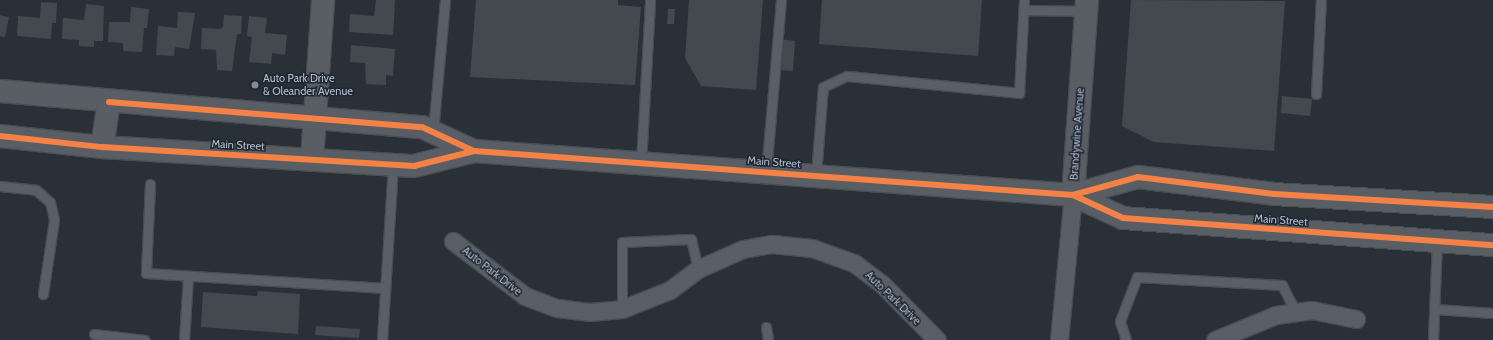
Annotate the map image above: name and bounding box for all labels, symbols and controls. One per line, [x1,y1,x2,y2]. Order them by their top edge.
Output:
place label: Auto Park Drive & Oleander Avenue [263,72,353,98]
marker: Auto Park Drive & Oleander Avenue [250,80,260,90]
street label: Brandywine Avenue [1067,87,1087,181]
street label: Main Street [211,137,265,153]
street label: Main Street [747,154,801,170]
street label: Main Street [1254,212,1308,228]
street label: Auto Park Drive [460,244,524,298]
street label: Auto Park Drive [863,268,923,328]

